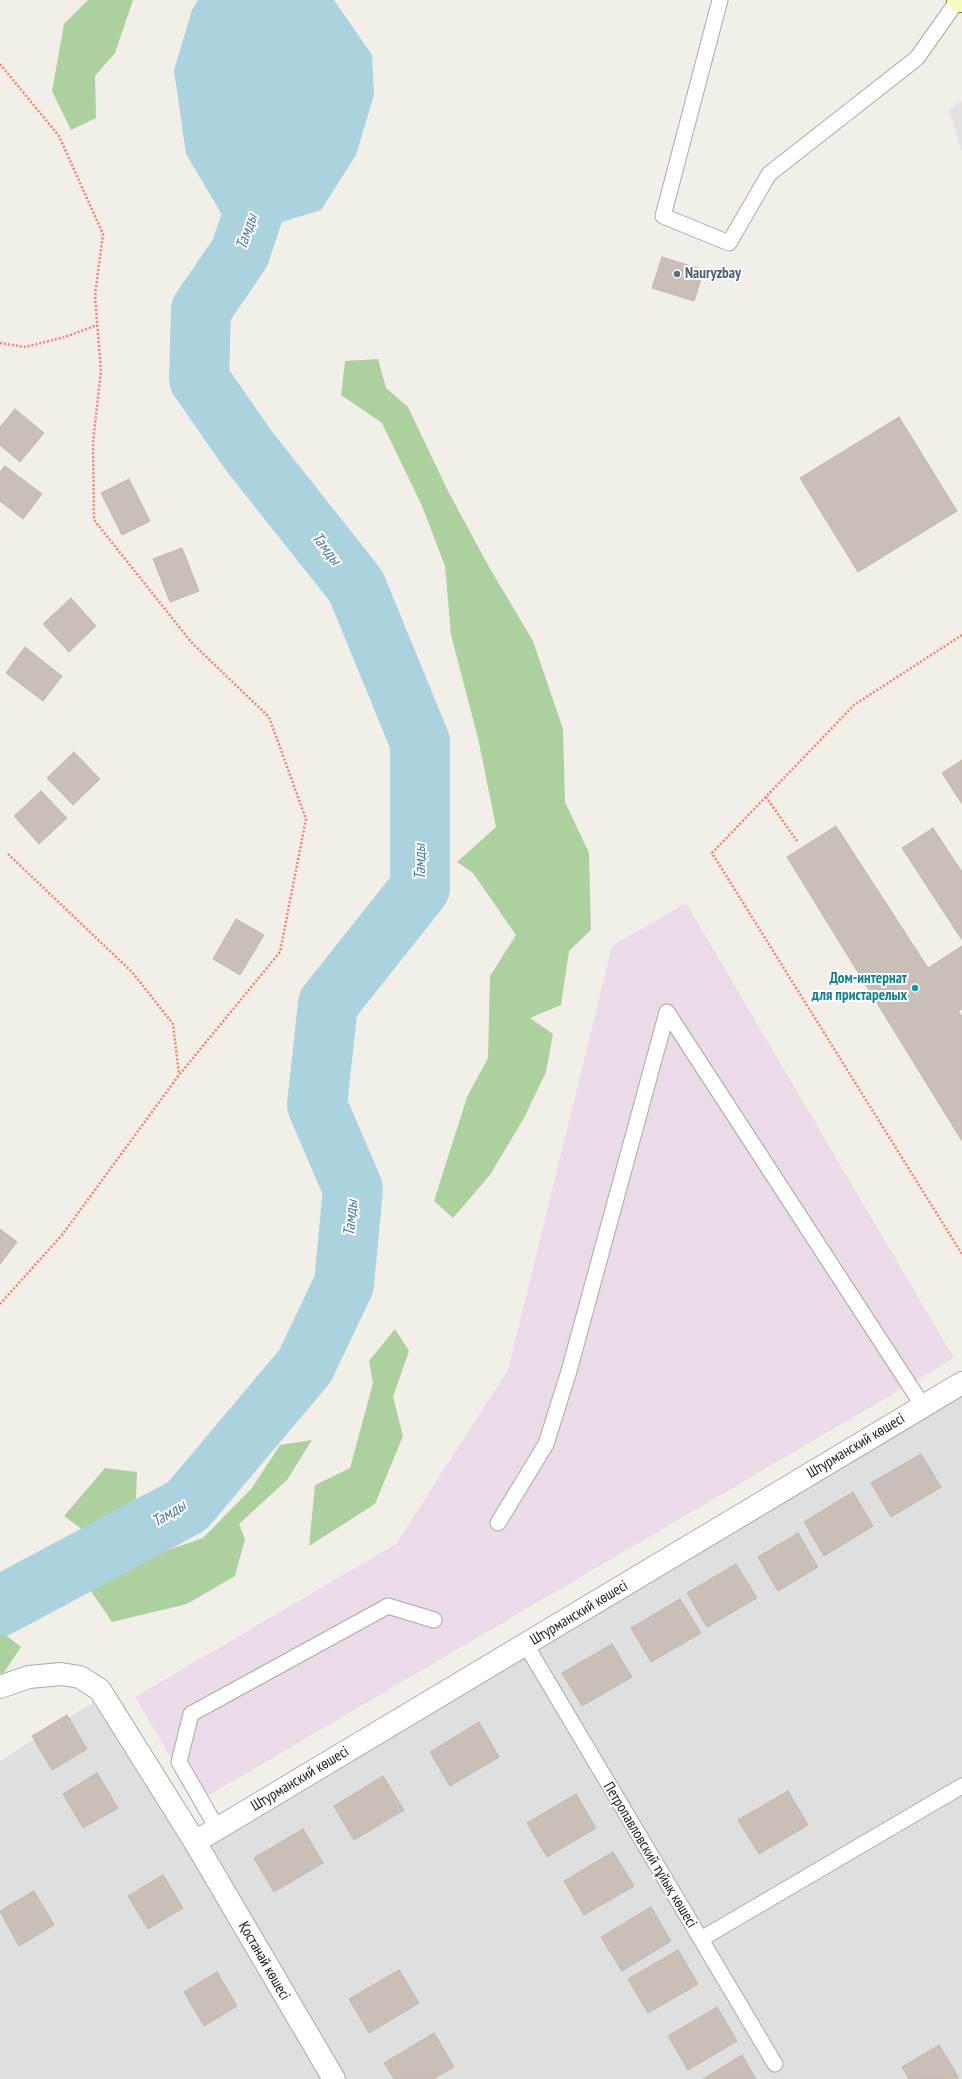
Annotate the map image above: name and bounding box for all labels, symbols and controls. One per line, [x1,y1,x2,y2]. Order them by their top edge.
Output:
water label: Тамды [232,212,262,252]
place label: Nauryzbay [685,265,741,283]
marker: Nauryzbay [672,269,682,279]
water label: Тамды [307,529,345,569]
water label: Тамды [410,844,430,880]
place label: Дом-интернат для пристарелых [812,970,907,1005]
marker: Дом-интернат для пристарелых [910,983,920,993]
water label: Тамды [340,1199,362,1237]
street label: Штурманский көшесі [804,1410,908,1482]
water label: Тамды [149,1496,189,1532]
street label: Штурманский көшесі [527,1577,631,1649]
street label: Штурманский көшесі [248,1743,352,1815]
street label: Петропавловский тұйық көшесі [599,1779,701,1931]
street label: Қостанай көшесі [234,1919,294,2003]

